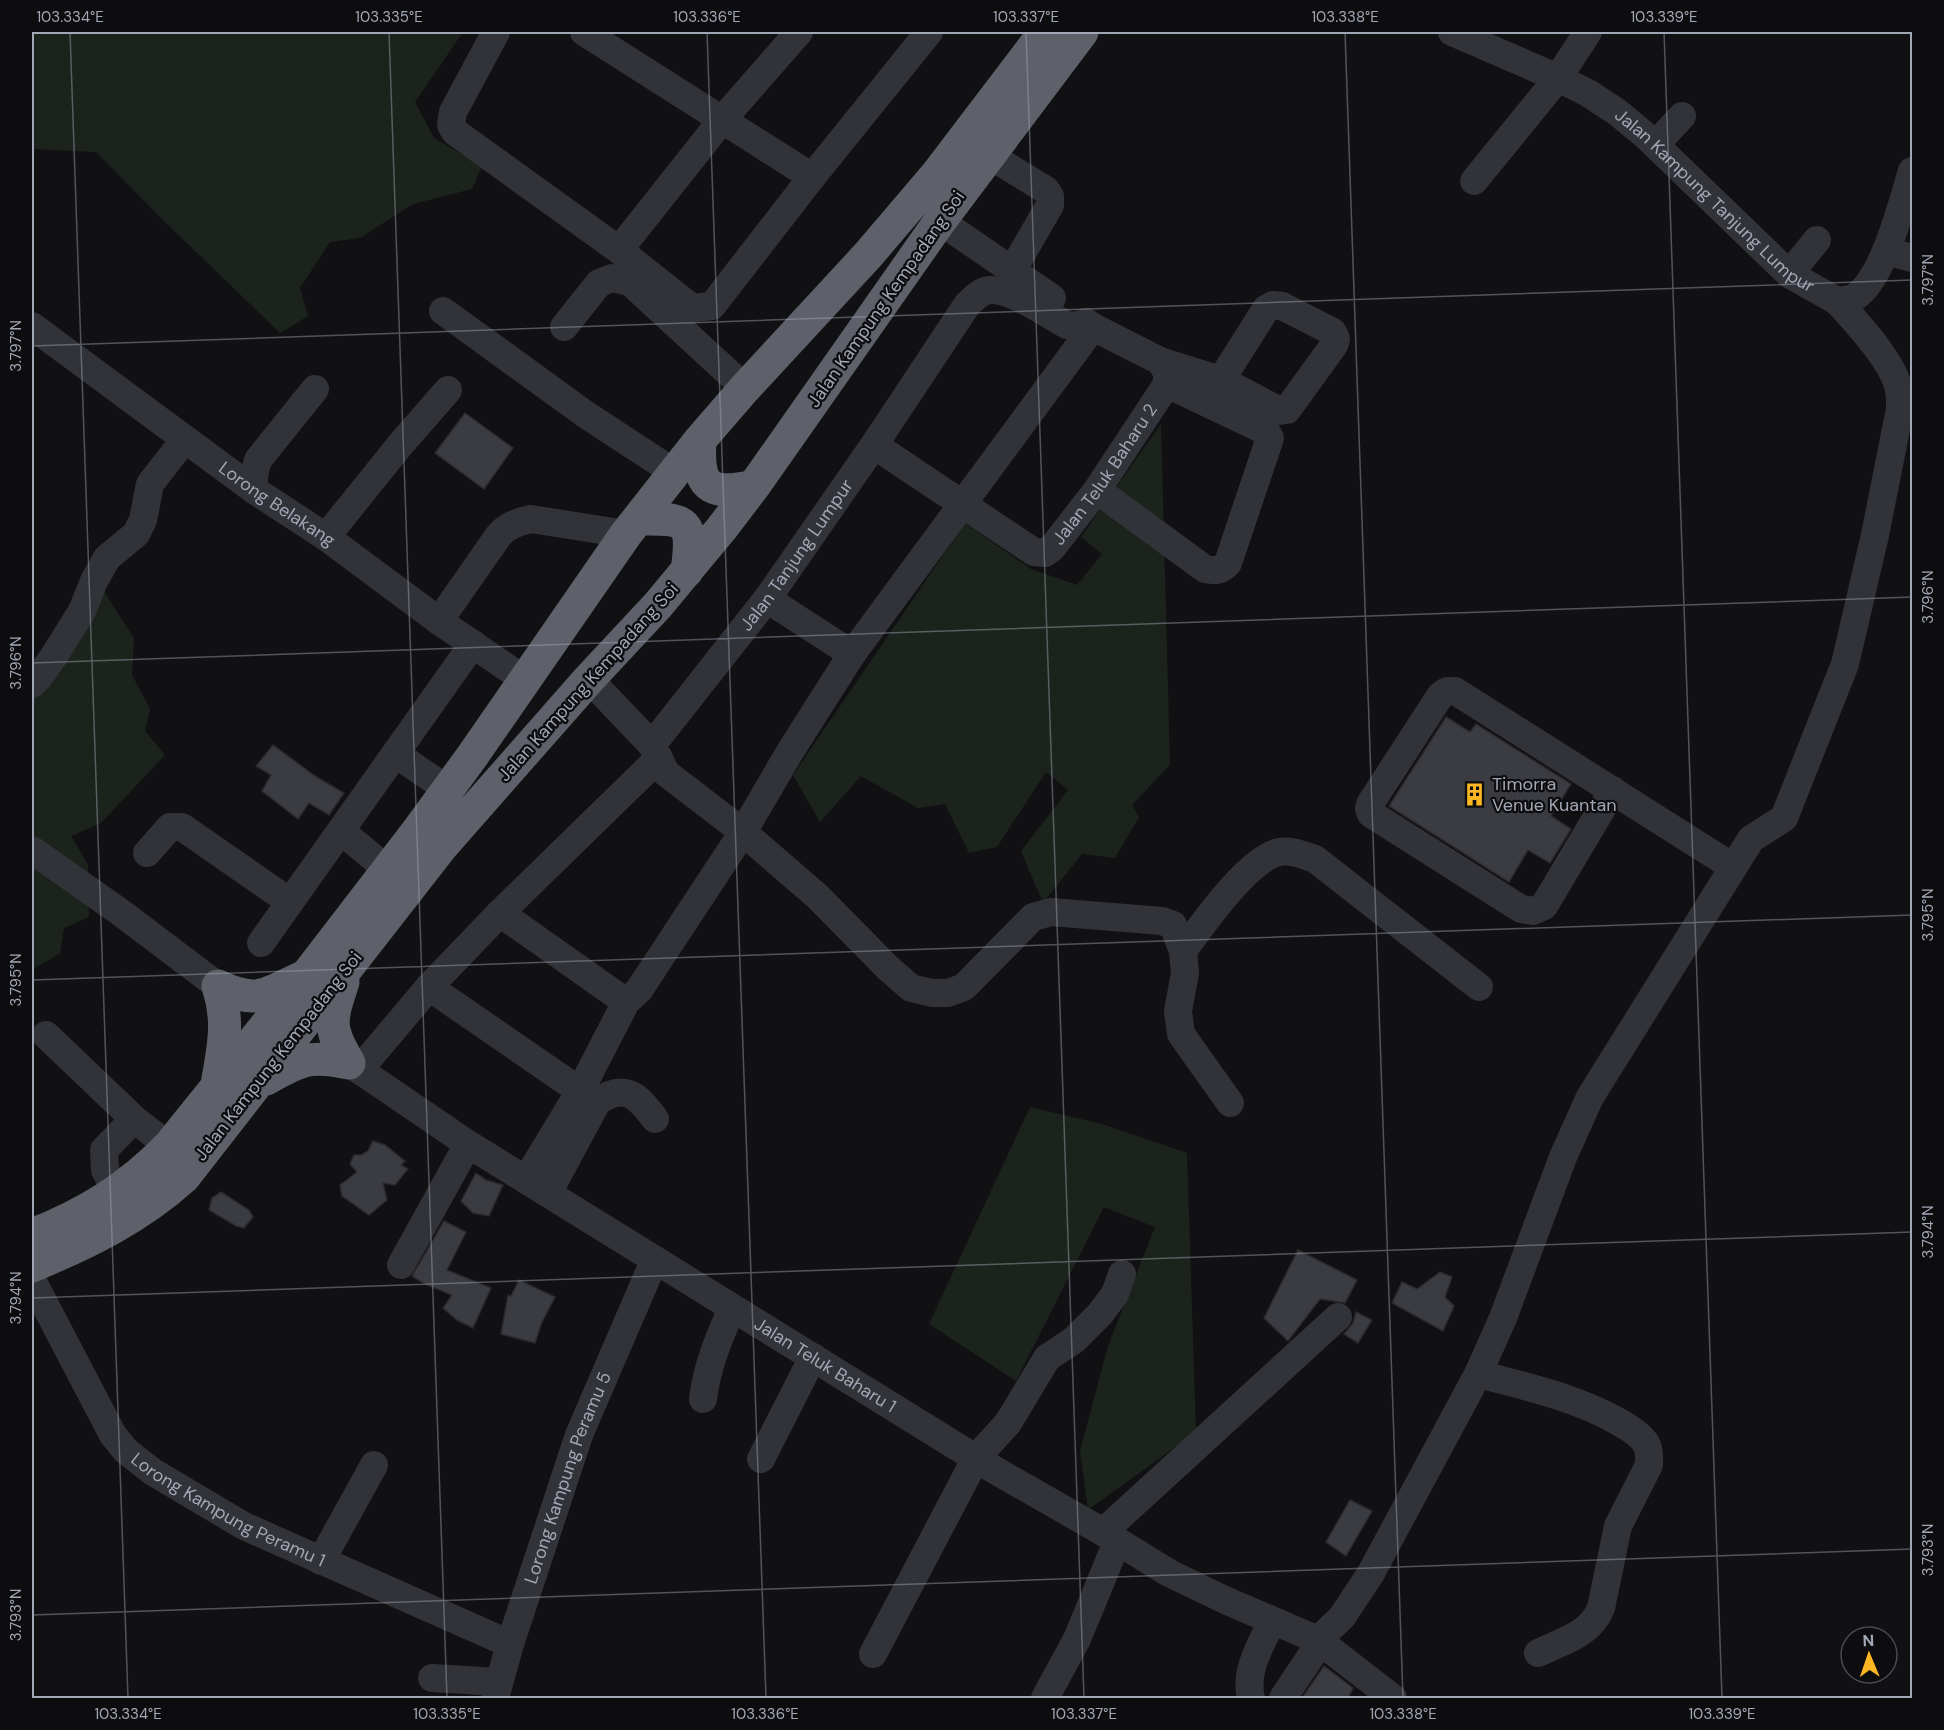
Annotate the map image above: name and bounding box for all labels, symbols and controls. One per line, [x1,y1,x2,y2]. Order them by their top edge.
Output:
text: 103.334°E [36,7,104,27]
text: 103.335°E [355,7,423,27]
text: 103.336°E [673,7,741,27]
text: 103.337°E [993,7,1059,27]
text: 103.338°E [1311,7,1379,27]
text: 103.339°E [1630,7,1698,27]
street label: Jalan Kampung Tanjung Lumpur [1610,103,1819,298]
street label: Jalan Kampung Kempadang Soi [802,186,970,412]
text: 3.797°N [1918,254,1938,306]
text: 3.797°N [6,320,26,372]
street label: Jalan Teluk Baharu 2 [1047,399,1163,550]
street label: Lorong Belakang [214,456,340,552]
street label: Jalan Tanjung Lumpur [734,474,859,636]
text: 3.796°N [1918,570,1938,624]
street label: Jalan Kampung Kempadang Soi [492,578,684,786]
text: 3.796°N [6,636,26,690]
place label: Timorra Venue Kuantan [1492,772,1617,817]
building icon: Timorra Venue Kuantan [1461,781,1487,807]
text: 3.795°N [1918,888,1938,942]
street label: Jalan Kampung Kempadang Soi [189,946,367,1166]
text: 3.795°N [6,953,26,1007]
text: 3.794°N [1918,1205,1938,1259]
text: 3.794°N [6,1271,26,1325]
street label: Jalan Teluk Baharu 1 [750,1312,901,1418]
street label: Lorong Kampung Peramu 5 [519,1368,617,1587]
street label: Lorong Kampung Peramu 1 [126,1447,329,1572]
text: 3.793°N [1918,1524,1938,1576]
text: 3.793°N [6,1589,26,1641]
north arrow [1839,1625,1899,1685]
text: N [1862,1630,1875,1651]
text: 103.334°E [94,1704,162,1724]
text: 103.335°E [413,1704,481,1724]
text: 103.336°E [731,1704,799,1724]
text: 103.337°E [1051,1704,1117,1724]
text: 103.338°E [1369,1704,1437,1724]
text: 103.339°E [1688,1704,1756,1724]

